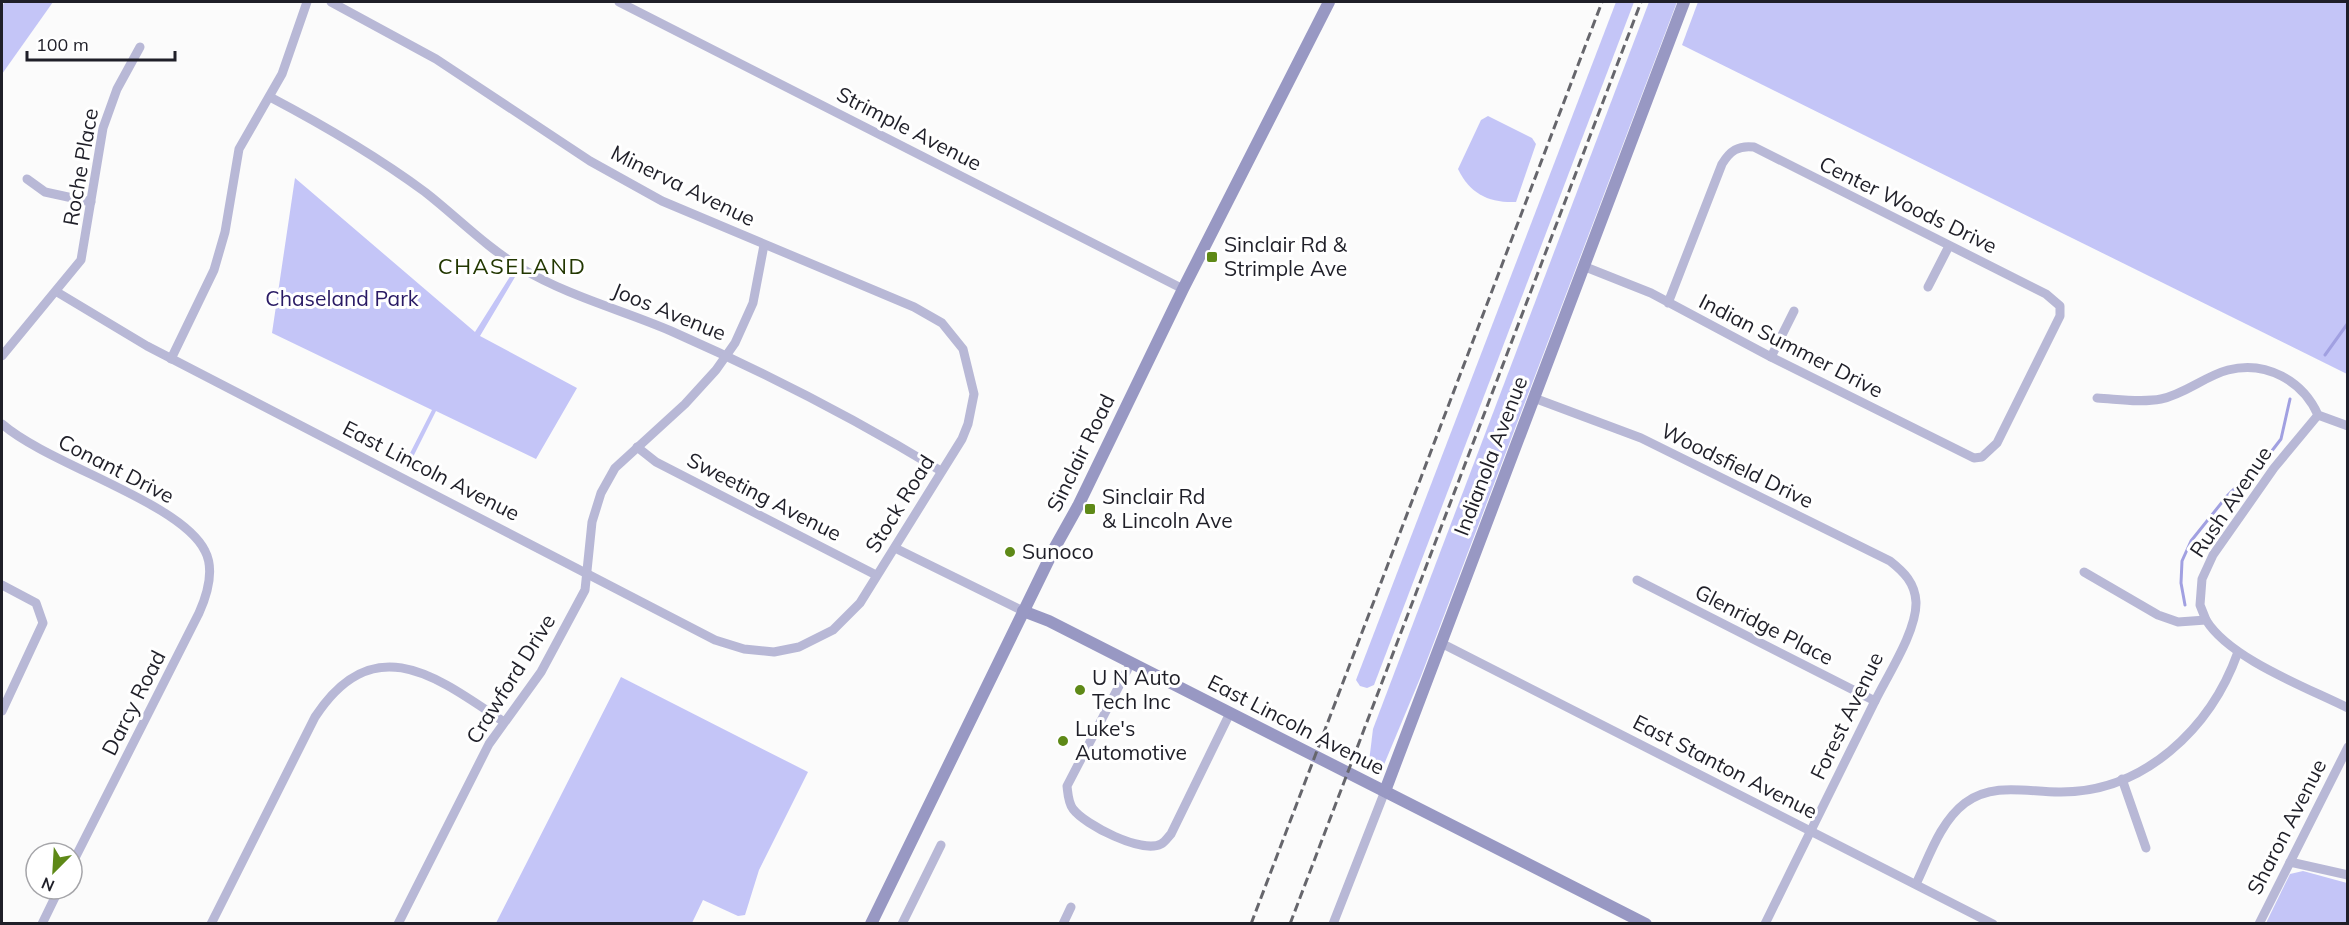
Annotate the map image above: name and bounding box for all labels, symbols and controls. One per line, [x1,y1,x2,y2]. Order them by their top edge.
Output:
scale bar [27,24,176,62]
text: 100 m [36,33,89,56]
street label: Strimple Avenue [833,80,986,176]
street label: Roche Place [57,106,103,228]
street label: Minerva Avenue [607,139,760,231]
street label: Center Woods Drive [1815,150,2002,258]
place label: Sinclair Rd & Strimple Ave [1224,231,1348,281]
marker: Sinclair Rd & Strimple Ave [1205,250,1219,264]
district label: CHASELAND [438,252,586,280]
street label: Joos Avenue [609,277,730,346]
park label: Chaseland Park [265,285,419,311]
street label: Indian Summer Drive [1695,287,1888,403]
street label: Indianola Avenue [1448,372,1532,539]
street label: Sinclair Road [1040,389,1120,516]
street label: East Lincoln Avenue [339,414,524,526]
street label: Woodsfield Drive [1657,417,1818,513]
street label: Conant Drive [54,428,179,508]
street label: Rush Avenue [2184,441,2277,562]
street label: Sweeting Avenue [683,446,846,546]
street label: Stock Road [859,450,939,557]
place label: Sinclair Rd & Lincoln Ave [1102,483,1233,533]
marker: Sinclair Rd & Lincoln Ave [1083,502,1097,516]
place label: Sunoco [1022,538,1094,564]
marker: Sunoco [1003,545,1017,559]
street label: Glenridge Place [1691,578,1838,670]
street label: Crawford Drive [460,609,560,748]
street label: Darcy Road [96,646,171,759]
street label: Forest Avenue [1804,648,1888,784]
place label: U N Auto Tech Inc [1092,664,1181,714]
street label: East Lincoln Avenue [1204,668,1389,780]
marker: U N Auto Tech Inc [1073,683,1087,697]
street label: East Stanton Avenue [1629,708,1822,824]
place label: Luke's Automotive [1075,715,1187,765]
marker: Luke's Automotive [1056,734,1070,748]
street label: Sharon Avenue [2241,755,2331,899]
north arrow [24,841,84,901]
text: N [38,873,57,896]

